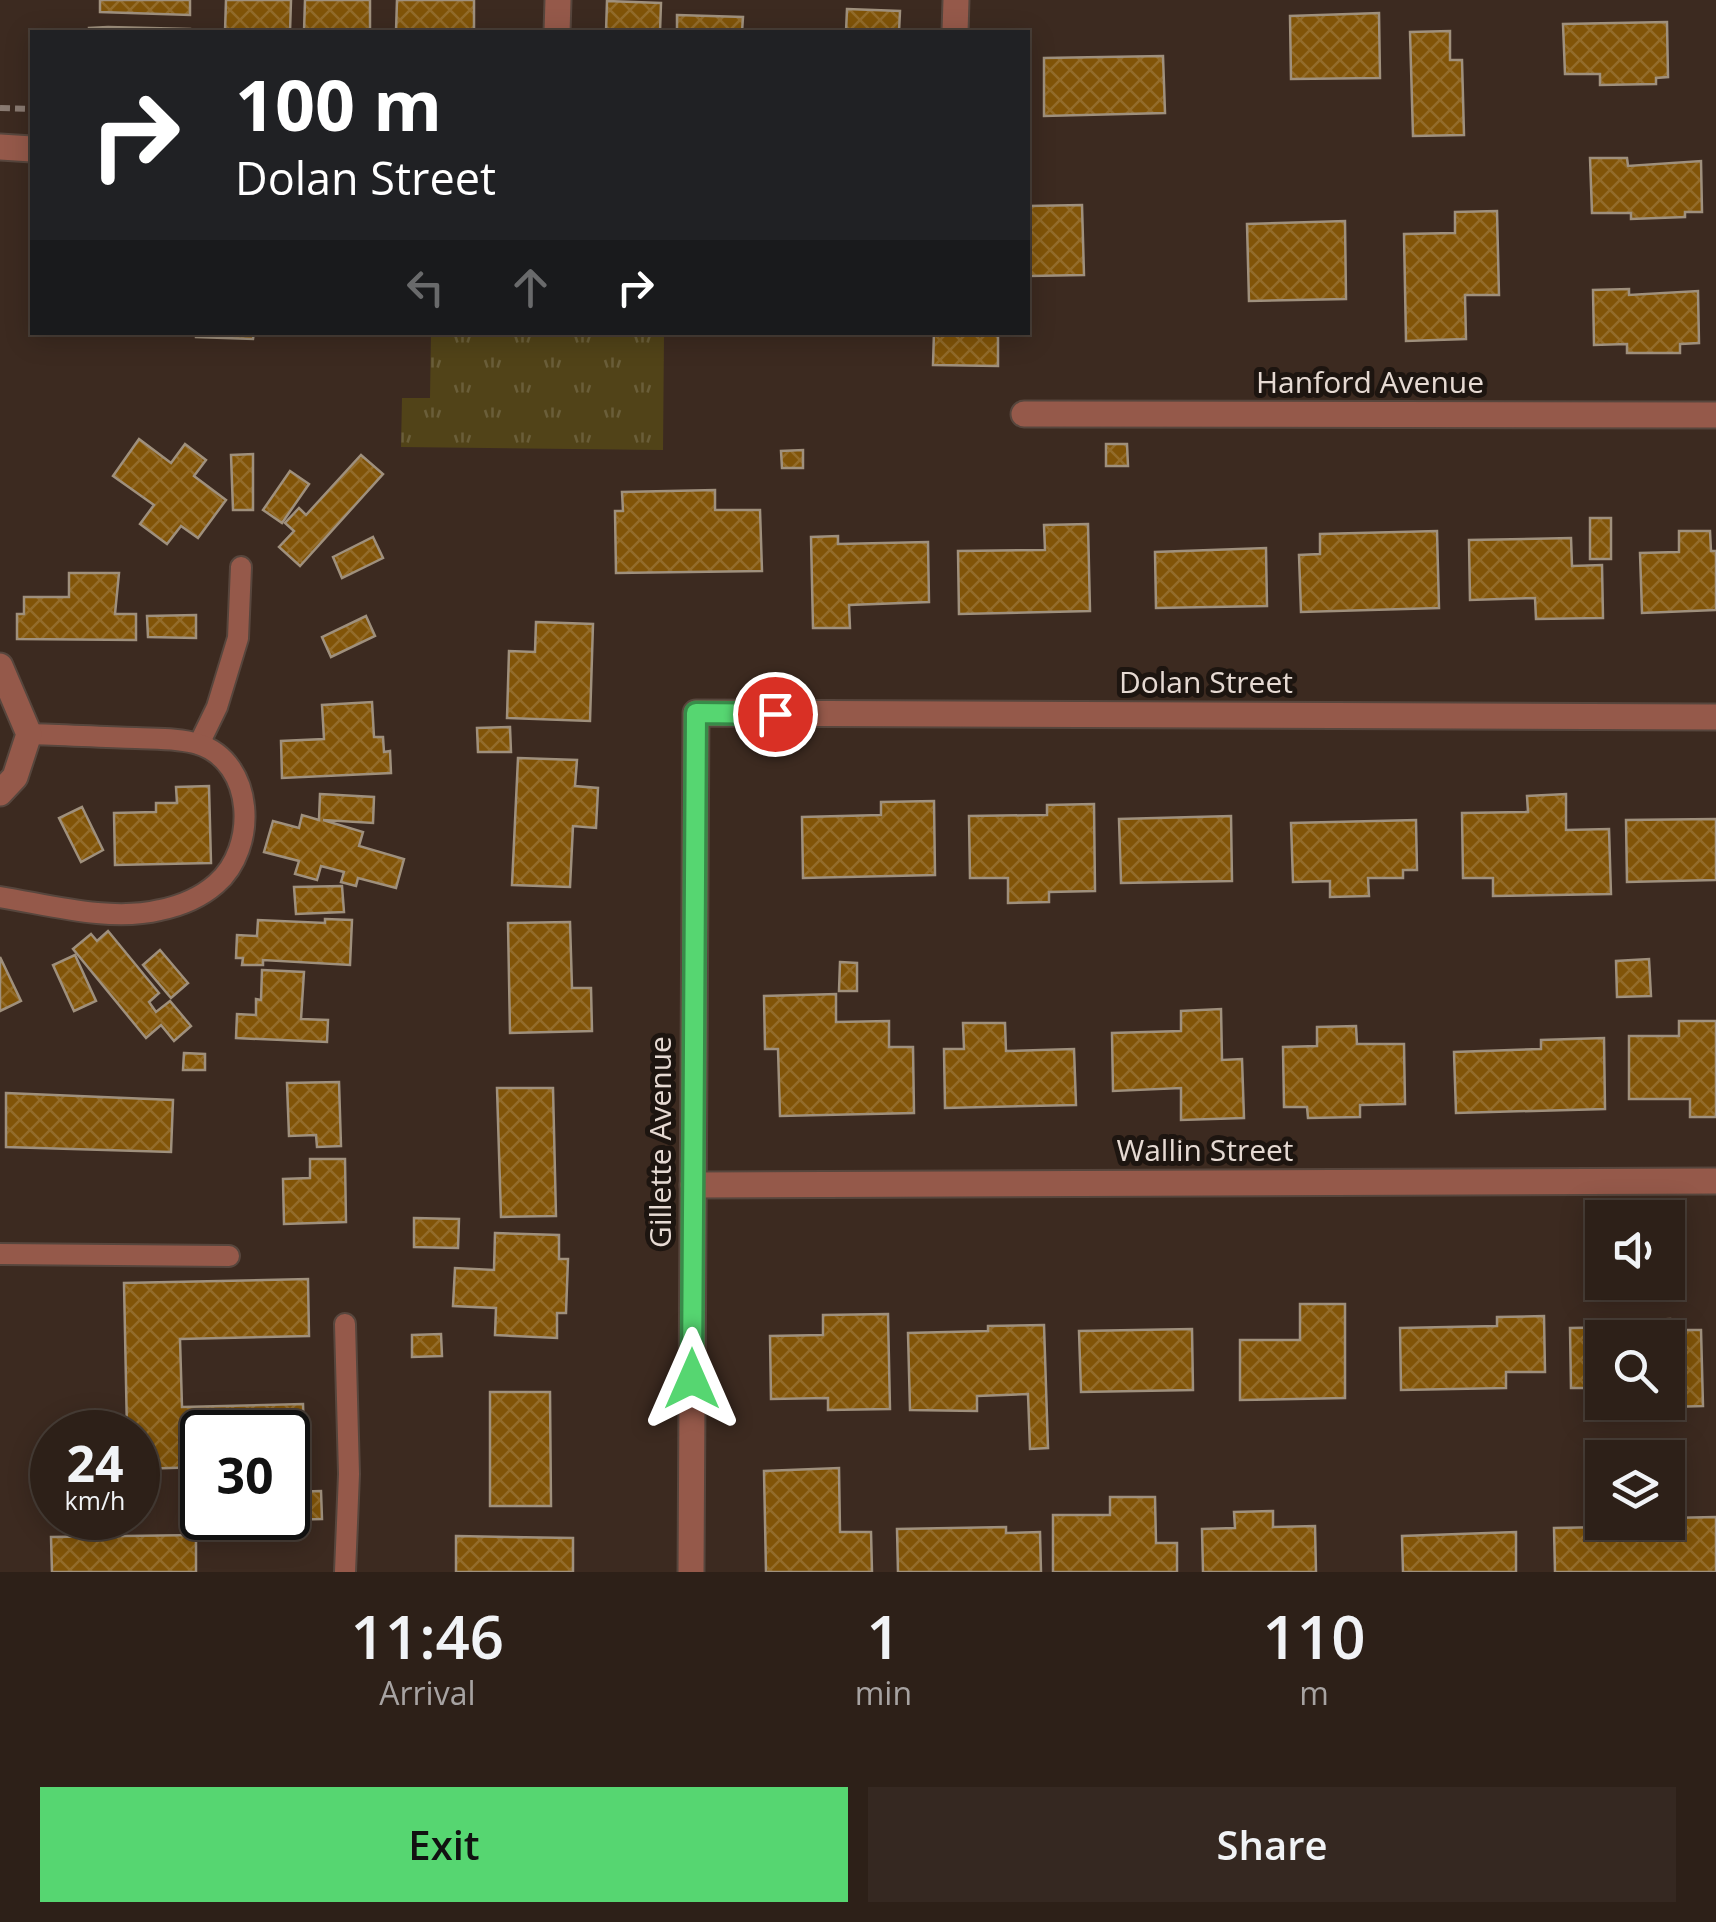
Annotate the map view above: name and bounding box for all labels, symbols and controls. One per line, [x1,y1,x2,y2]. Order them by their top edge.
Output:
text: 100 m [235,56,442,152]
icon: right [70,70,200,200]
text: Dolan Street [235,147,496,208]
icon: left [398,260,453,315]
icon: ahead [503,260,558,315]
icon: right [608,260,663,315]
street label: Hanford Avenue [1256,361,1484,402]
street label: Dolan Street [1119,661,1293,702]
pin [733,672,818,757]
icon: arrive [748,687,803,742]
street label: Gillette Avenue [639,1036,680,1248]
street label: Wallin Street [1116,1129,1294,1170]
map controls [1585,1200,1685,1540]
button: sound [1585,1200,1685,1300]
button: search [1585,1320,1685,1420]
position arrow [640,1327,744,1431]
speed limit sign: 30 [180,1410,310,1540]
text: 24 [66,1429,124,1497]
button: layers [1585,1440,1685,1540]
text: km/h [65,1483,125,1517]
text: 11:46 [351,1595,504,1677]
text: 1 [866,1595,901,1677]
text: 110 [1263,1595,1365,1677]
text: Arrival [379,1671,476,1714]
text: min [855,1671,912,1714]
text: m [1299,1671,1329,1714]
button: Exit [40,1787,848,1902]
button: Share [868,1787,1676,1902]

